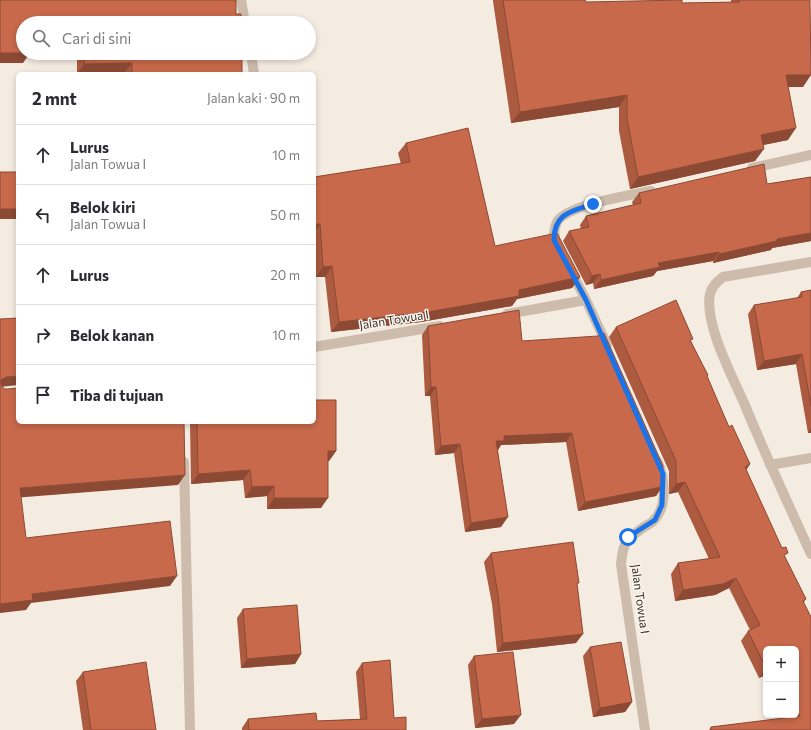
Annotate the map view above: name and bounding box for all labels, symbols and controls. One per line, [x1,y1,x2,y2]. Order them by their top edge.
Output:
search box [16,16,316,60]
icon: search [30,27,52,49]
text: Cari di sini [62,29,131,47]
text: 2 mnt [32,88,77,109]
text: Jalan kaki · 90 m [207,90,300,106]
text: Lurus [70,138,109,156]
icon: ahead [32,144,54,166]
text: 10 m [272,147,300,163]
text: Jalan Towua I [70,156,146,172]
route end [584,195,602,213]
text: Belok kiri [70,198,136,216]
icon: left [32,204,54,226]
text: 50 m [270,207,300,223]
text: Jalan Towua I [70,216,146,232]
icon: ahead [32,264,54,286]
text: Lurus [70,266,109,284]
text: 20 m [271,267,300,283]
street label: Jalan Towua I [358,307,430,332]
icon: right [32,324,54,346]
text: Belok kanan [70,326,154,344]
text: 10 m [272,327,300,343]
icon: arrive [32,384,54,406]
text: Tiba di tujuan [70,386,164,404]
route start [619,528,637,546]
street label: Jalan Towua I [628,563,653,635]
map controls [763,646,799,718]
button: + [763,646,799,682]
button: − [763,682,799,718]

